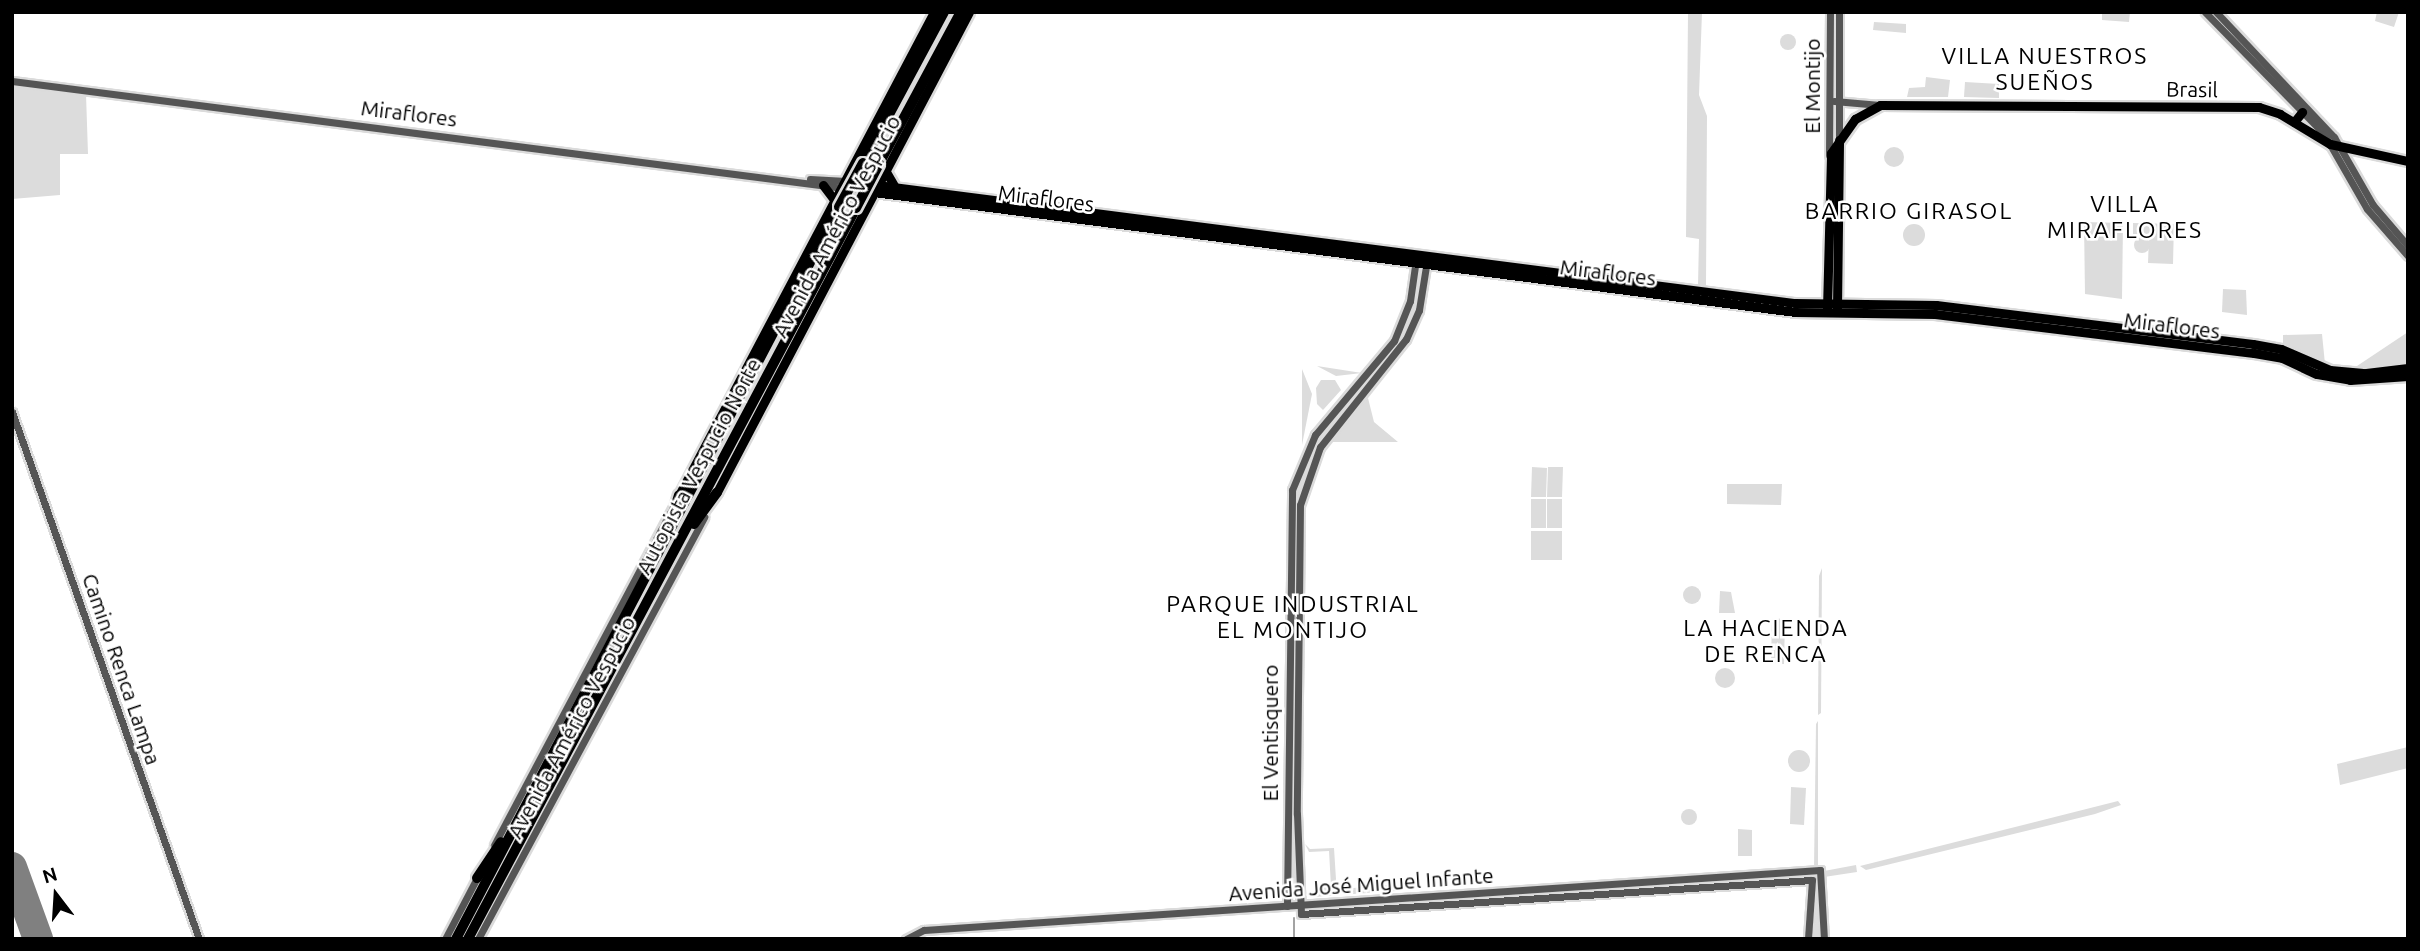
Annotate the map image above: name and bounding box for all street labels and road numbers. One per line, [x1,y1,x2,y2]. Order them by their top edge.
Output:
street label: El Montijo [1799,38,1825,134]
street label: Brasil [2166,76,2218,102]
street label: Miraflores [360,95,458,131]
street label: Avenida Américo Vespucio [767,111,905,341]
street label: Miraflores [997,180,1095,216]
street label: Miraflores [1559,254,1657,290]
street label: Miraflores [2123,307,2221,343]
street label: Autopista Vespucio Norte [630,354,766,578]
street label: Camino Renca Lampa [77,570,167,768]
street label: Avenida Américo Vespucio [502,612,640,842]
street label: El Ventisquero [1257,665,1283,801]
street label: Avenida José Miguel Infante [1228,862,1494,906]

